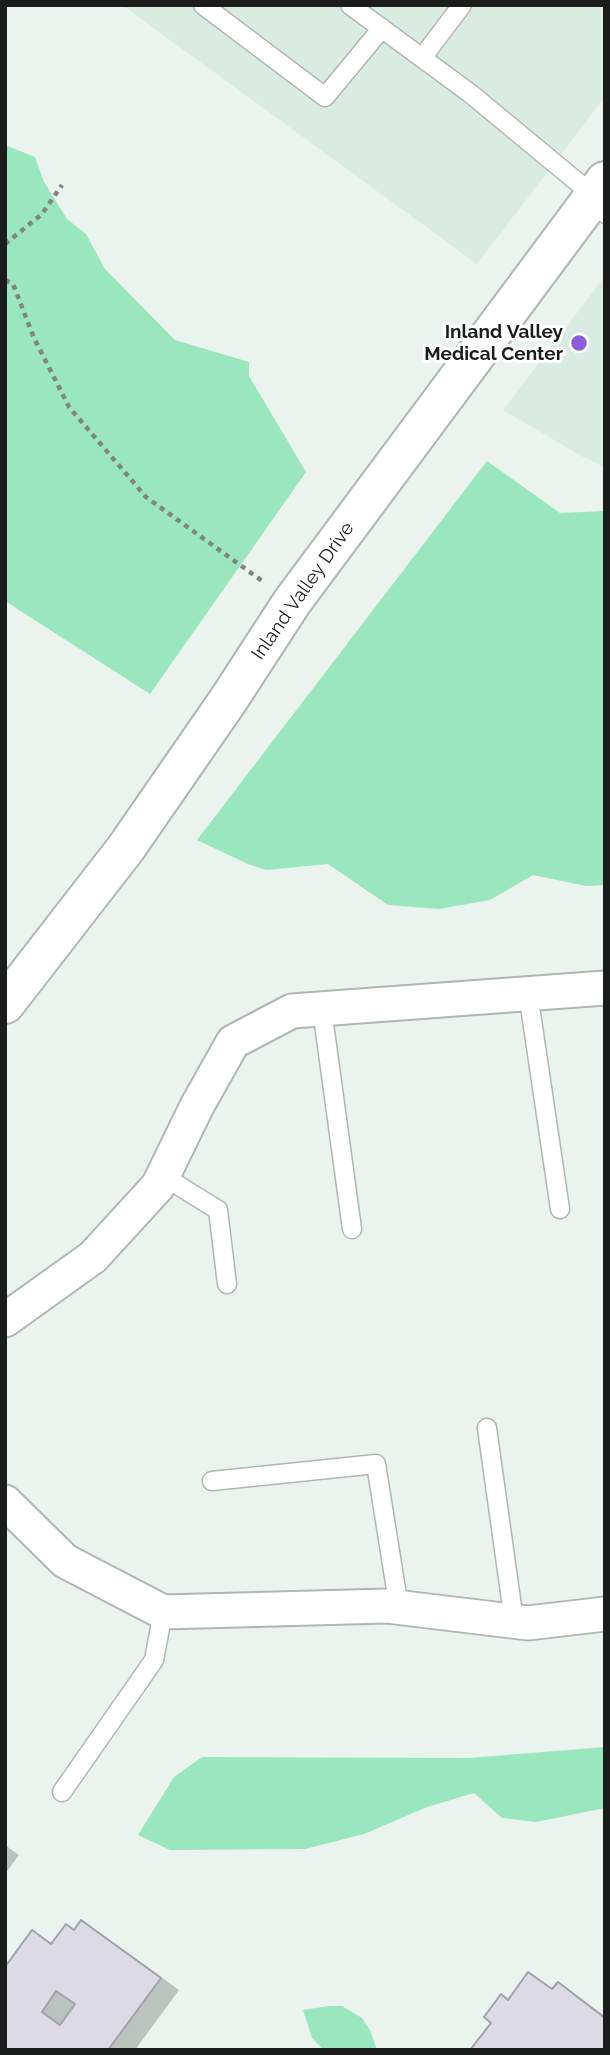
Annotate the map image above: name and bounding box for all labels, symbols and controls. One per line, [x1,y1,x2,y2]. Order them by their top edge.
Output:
place label: Inland Valley Medical Center [424,321,563,365]
marker: Inland Valley Medical Center [569,333,589,353]
street label: Inland Valley Drive [247,518,359,664]

